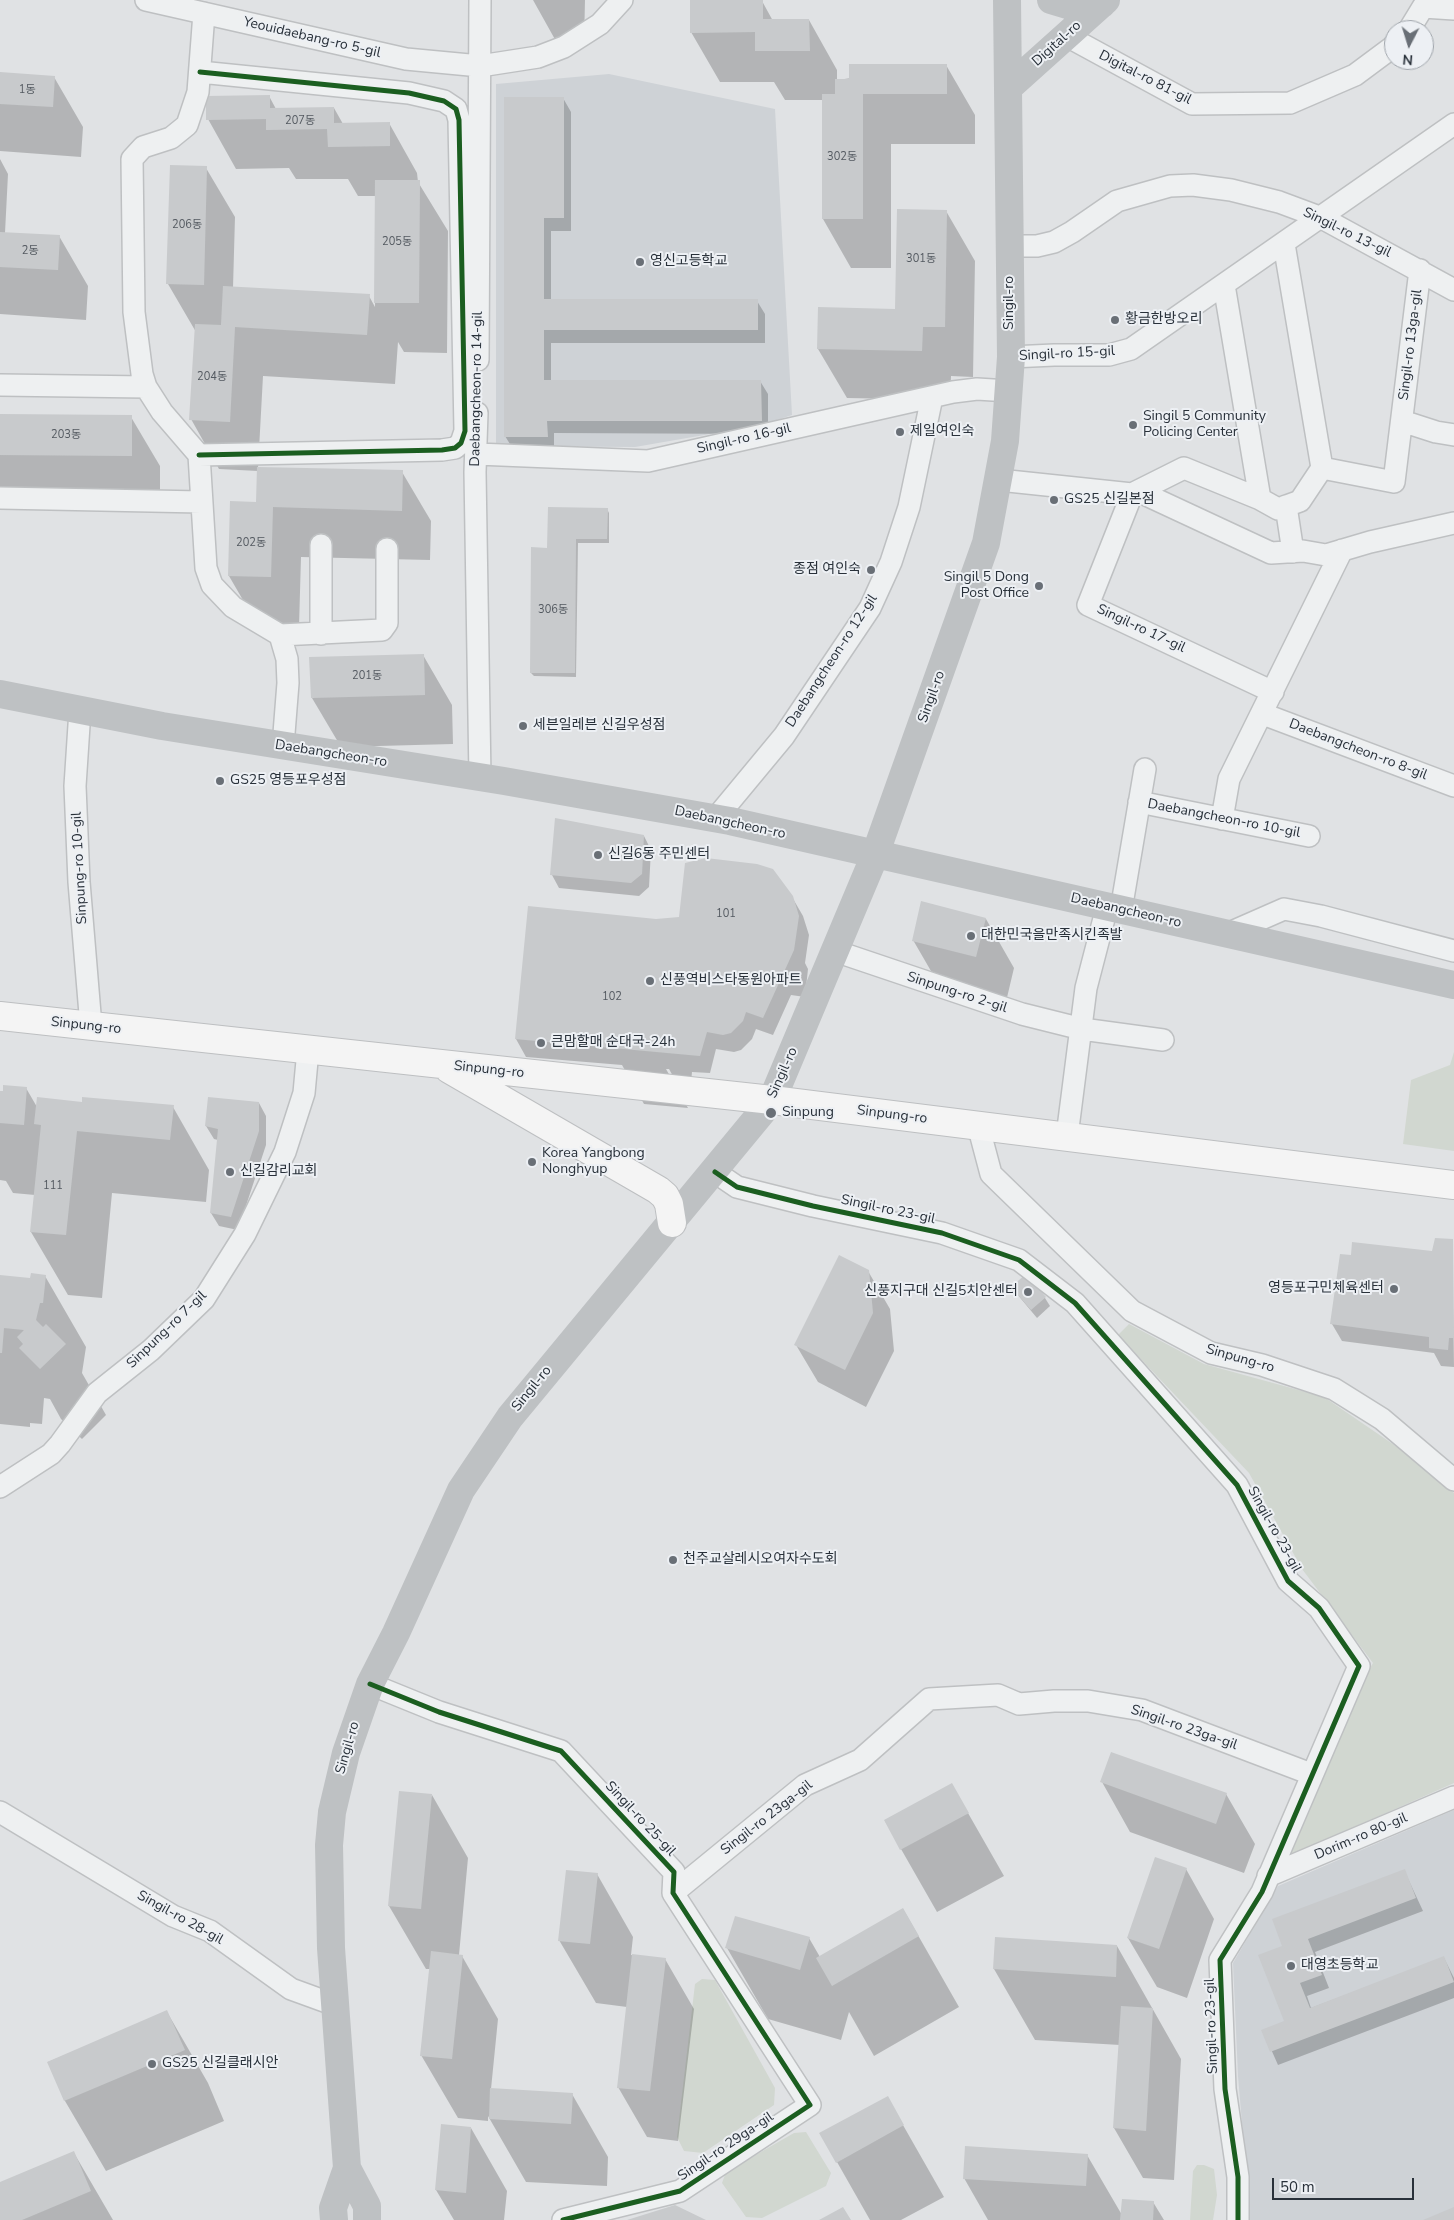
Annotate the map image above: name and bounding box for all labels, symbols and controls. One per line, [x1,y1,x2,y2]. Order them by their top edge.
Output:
street label: Yeouidaebang-ro 5-gil [242,14,382,62]
street label: Digital-ro [1029,18,1085,70]
north arrow [1384,20,1434,70]
street label: Digital-ro 81-gil [1096,47,1194,109]
text: N [1402,50,1414,69]
house number: 1동 [19,83,35,97]
house number: 207동 [285,114,315,128]
house number: 302동 [827,150,857,164]
street label: Singil-ro 13-gil [1300,204,1394,262]
house number: 206동 [172,218,202,232]
house number: 205동 [382,235,412,249]
house number: 2동 [22,244,38,258]
house number: 301동 [906,252,936,266]
place label: 영신고등학교 [650,254,727,270]
marker: 영신고등학교 [634,256,646,268]
street label: Singil-ro [1002,276,1018,330]
street label: Singil-ro 13ga-gil [1396,289,1426,401]
street label: Daebangcheon-ro 14-gil [467,311,487,467]
place label: 황금한방오리 [1125,312,1202,328]
marker: 황금한방오리 [1109,314,1121,326]
street label: Singil-ro 15-gil [1019,343,1115,365]
house number: 204동 [197,370,227,384]
place label: Singil 5 Community Policing Center [1143,409,1266,442]
marker: Singil 5 Community Policing Center [1127,419,1139,431]
street label: Singil-ro 16-gil [695,420,793,458]
place label: 제일여인숙 [910,424,974,440]
marker: 제일여인숙 [894,426,906,438]
house number: 203동 [51,428,81,442]
place label: GS25 신길본점 [1064,492,1155,508]
marker: GS25 신길본점 [1048,494,1060,506]
house number: 202동 [236,536,266,550]
place label: 종점 여인숙 [793,562,861,578]
marker: 종점 여인숙 [865,564,877,576]
place label: Singil 5 Dong Post Office [944,570,1029,602]
marker: Singil 5 Dong Post Office [1033,580,1045,592]
street label: Daebangcheon-ro 12-gil [783,591,881,731]
street label: Singil-ro 17-gil [1094,601,1188,657]
house number: 306동 [538,603,568,617]
house number: 201동 [352,669,382,683]
street label: Singil-ro [915,669,949,725]
street label: Daebangcheon-ro 8-gil [1286,716,1430,784]
place label: 세븐일레븐 신길우성점 [533,718,665,734]
marker: 세븐일레븐 신길우성점 [517,720,529,732]
street label: Daebangcheon-ro [274,737,388,771]
place label: GS25 영등포우성점 [230,773,346,789]
marker: GS25 영등포우성점 [214,775,226,787]
street label: Daebangcheon-ro 10-gil [1146,796,1302,842]
street label: Daebangcheon-ro [673,803,787,843]
street label: Sinpung-ro 10-gil [69,811,91,925]
place label: 신길6동 주민센터 [608,847,710,863]
marker: 신길6동 주민센터 [592,849,604,861]
street label: Daebangcheon-ro [1069,890,1183,932]
house number: 101 [716,907,736,921]
place label: 대한민국을만족시킨족발 [981,928,1123,944]
marker: 대한민국을만족시킨족발 [965,930,977,942]
street label: Sinpung-ro 2-gil [905,969,1009,1017]
place label: 신풍역비스타동원아파트 [660,973,802,989]
marker: 신풍역비스타동원아파트 [644,975,656,987]
house number: 102 [602,990,622,1004]
street label: Sinpung-ro [50,1014,122,1038]
place label: 큰맘할매 순대국-24h [551,1035,675,1051]
marker: 큰맘할매 순대국-24h [535,1037,547,1049]
street label: Singil-ro [764,1045,802,1101]
street label: Sinpung-ro [453,1058,525,1082]
street label: Sinpung-ro [856,1102,928,1128]
place label: Sinpung [782,1105,834,1121]
marker: Sinpung [764,1106,778,1120]
place label: Korea Yangbong Nonghyup [542,1146,645,1178]
marker: Korea Yangbong Nonghyup [526,1156,538,1168]
place label: 신길감리교회 [240,1164,317,1180]
marker: 신길감리교회 [224,1166,236,1178]
house number: 111 [43,1179,63,1193]
street label: Singil-ro 23-gil [839,1192,937,1228]
place label: 영등포구민체육센터 [1268,1281,1384,1297]
marker: 영등포구민체육센터 [1388,1283,1400,1295]
place label: 신풍지구대 신길5치안센터 [864,1284,1018,1300]
marker: 신풍지구대 신길5치안센터 [1022,1286,1034,1298]
street label: Sinpung-ro 7-gil [124,1288,210,1372]
street label: Sinpung-ro [1204,1341,1276,1377]
street label: Singil-ro [508,1363,556,1415]
street label: Singil-ro 23-gil [1243,1484,1305,1576]
place label: 천주교살레시오여자수도회 [683,1552,838,1568]
marker: 천주교살레시오여자수도회 [667,1554,679,1566]
street label: Singil-ro 23ga-gil [1128,1702,1240,1754]
street label: Singil-ro [332,1720,364,1776]
street label: Singil-ro 23ga-gil [718,1777,816,1859]
street label: Singil-ro 25-gil [601,1778,679,1860]
street label: Dorim-ro 80-gil [1312,1810,1410,1864]
street label: Singil-ro 28-gil [134,1887,226,1949]
place label: 대영초등학교 [1301,1958,1378,1974]
marker: 대영초등학교 [1285,1960,1297,1972]
street label: Singil-ro 23-gil [1202,1978,1222,2074]
place label: GS25 신길클래시안 [162,2056,278,2072]
marker: GS25 신길클래시안 [146,2058,158,2070]
street label: Singil-ro 29ga-gil [675,2109,777,2185]
scale bar [1274,2168,1416,2200]
text: 50 m [1280,2177,1315,2197]

